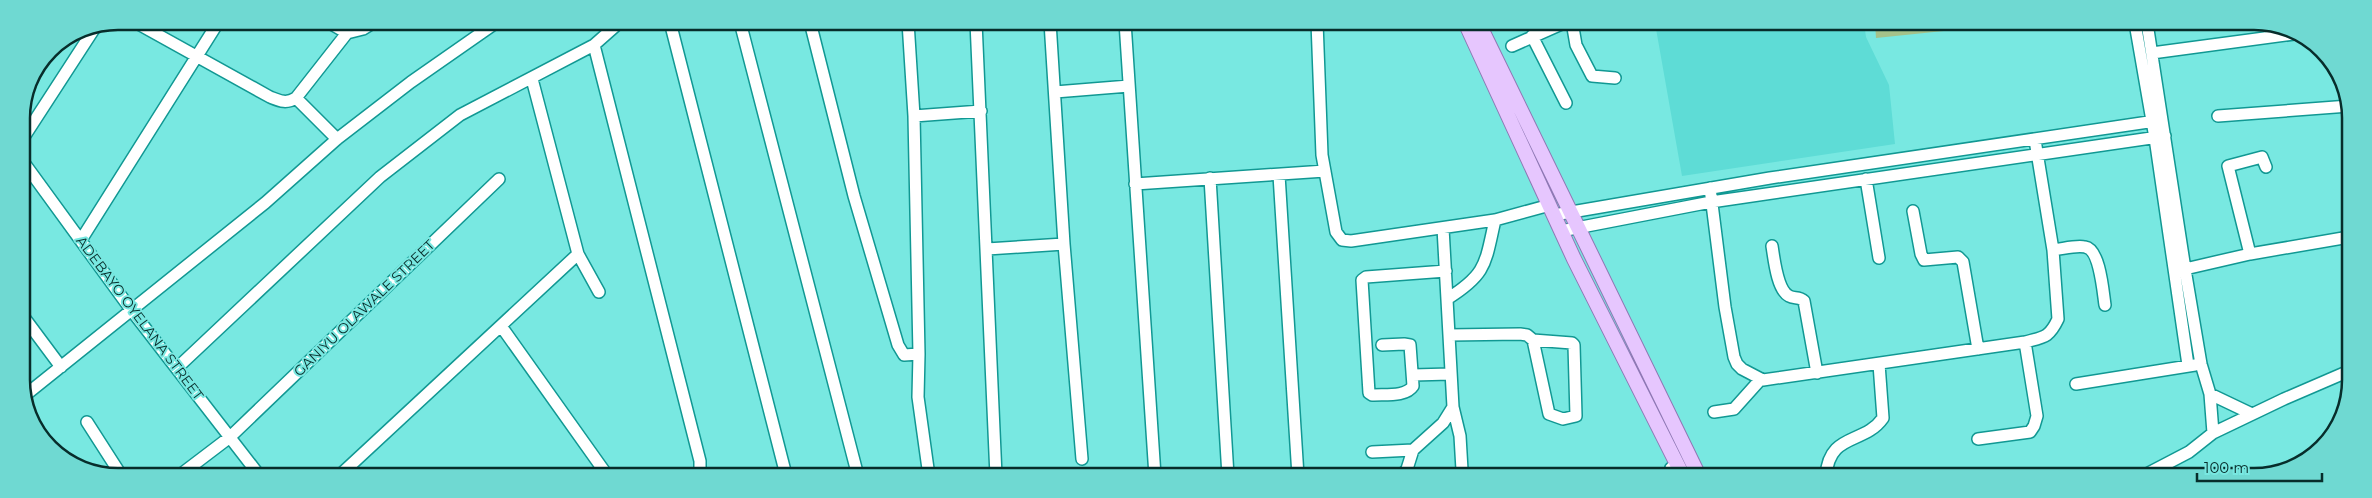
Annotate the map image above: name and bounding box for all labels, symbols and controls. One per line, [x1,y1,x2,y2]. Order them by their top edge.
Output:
street label: ADEBAYO OYELANA STREET [72,232,208,404]
street label: GANIYU OLAWALE STREET [290,236,438,380]
scale bar [2197,450,2322,482]
text: 100 m [2204,458,2249,477]

